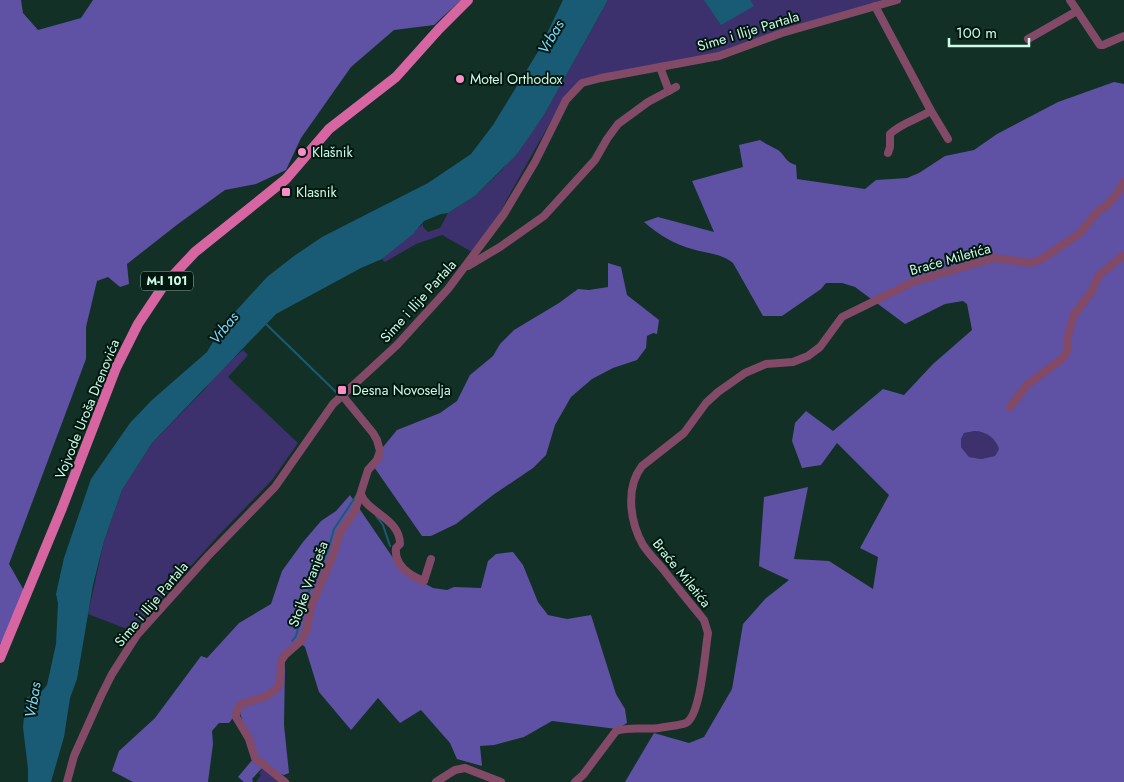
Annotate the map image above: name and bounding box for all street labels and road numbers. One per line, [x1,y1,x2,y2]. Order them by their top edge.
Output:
street label: Sime i Ilije Partala [695,6,801,56]
street label: Braće Miletića [907,238,993,280]
street label: Sime i Ilije Partala [375,255,461,347]
road number: M-I 101 [141,272,193,290]
street label: Vojvode Uroša Drenovića [50,336,124,482]
street label: Braće Miletića [648,534,716,612]
street label: Stojke Vranješa [283,538,333,630]
street label: Sime i Ilije Partala [109,557,193,651]

